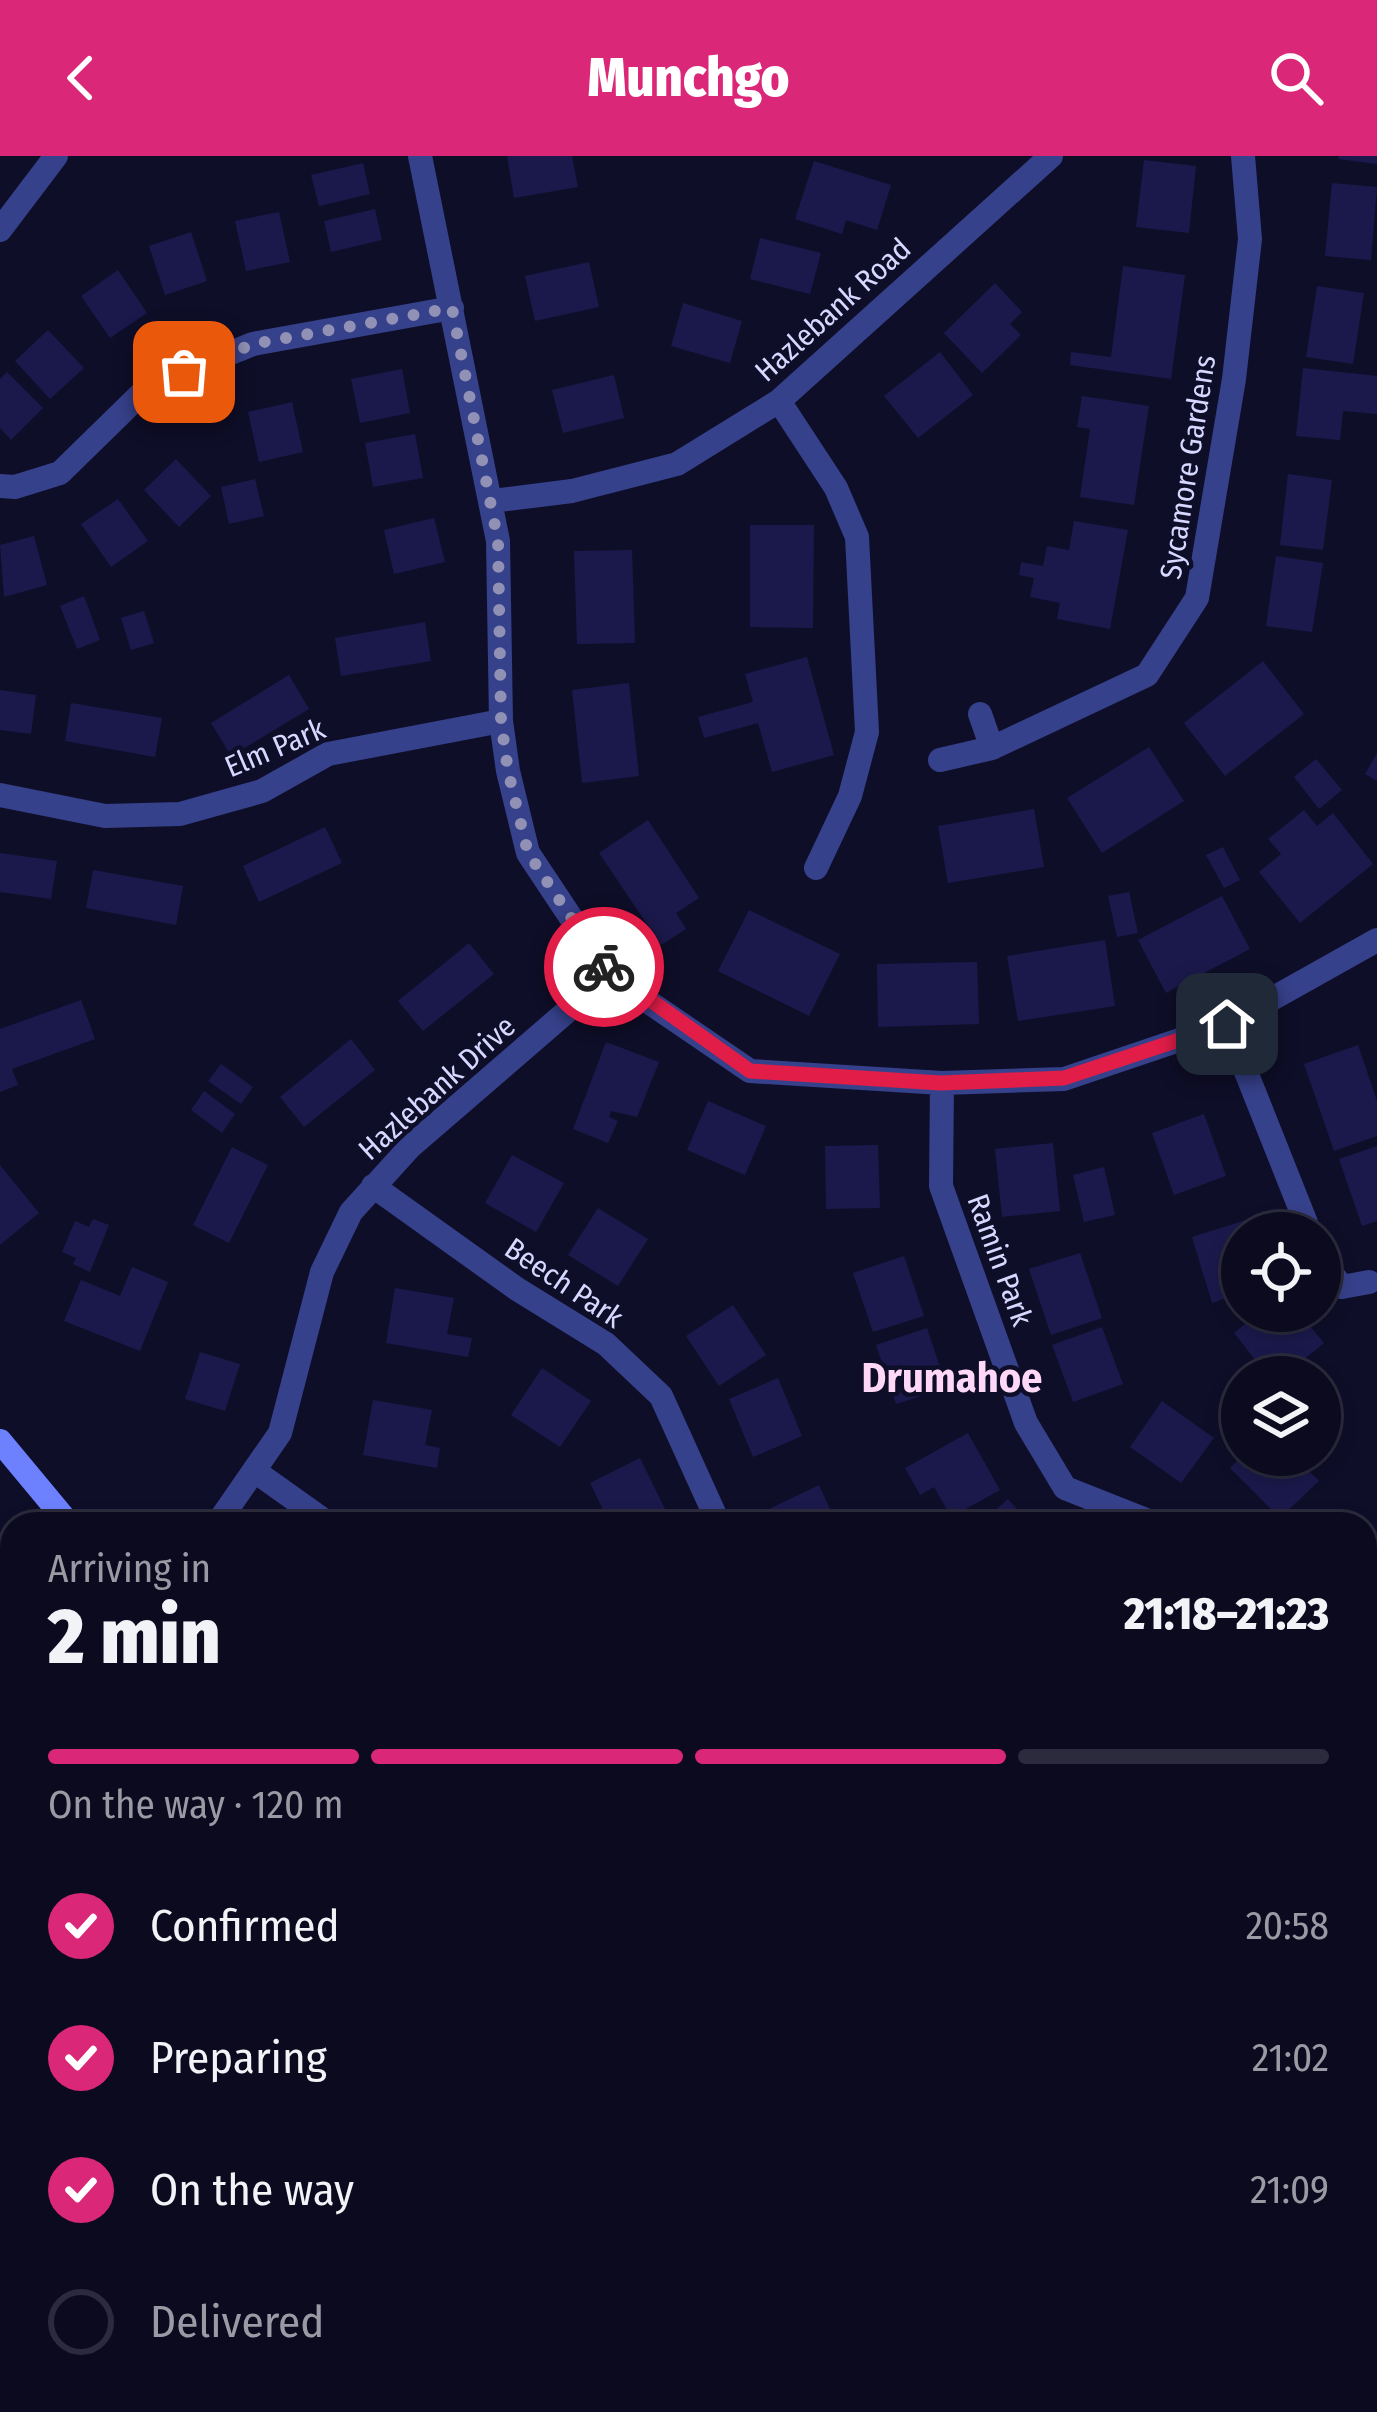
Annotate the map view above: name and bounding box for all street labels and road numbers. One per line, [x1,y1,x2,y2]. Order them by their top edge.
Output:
street label: Hazlebank Road [748,231,918,389]
street label: Sycamore Gardens [1153,352,1223,582]
street label: Elm Park [220,711,330,785]
street label: Hazlebank Drive [351,1008,523,1168]
street label: Ramin Park [960,1189,1040,1331]
street label: Beech Park [498,1230,630,1336]

